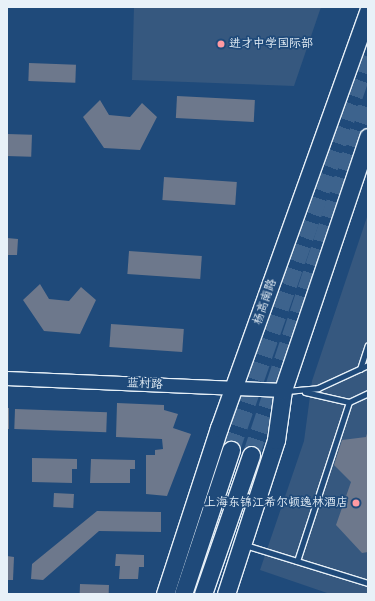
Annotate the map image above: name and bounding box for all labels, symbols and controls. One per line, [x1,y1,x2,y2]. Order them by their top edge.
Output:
place label: 进才中学国际部 [229,37,313,51]
marker: 进才中学国际部 [216,39,226,49]
street label: 杨高南路 [250,277,280,327]
street label: 蓝村路 [127,376,163,392]
place label: 上海东锦江希尔顿逸林酒店 [204,496,348,510]
marker: 上海东锦江希尔顿逸林酒店 [351,498,361,508]

